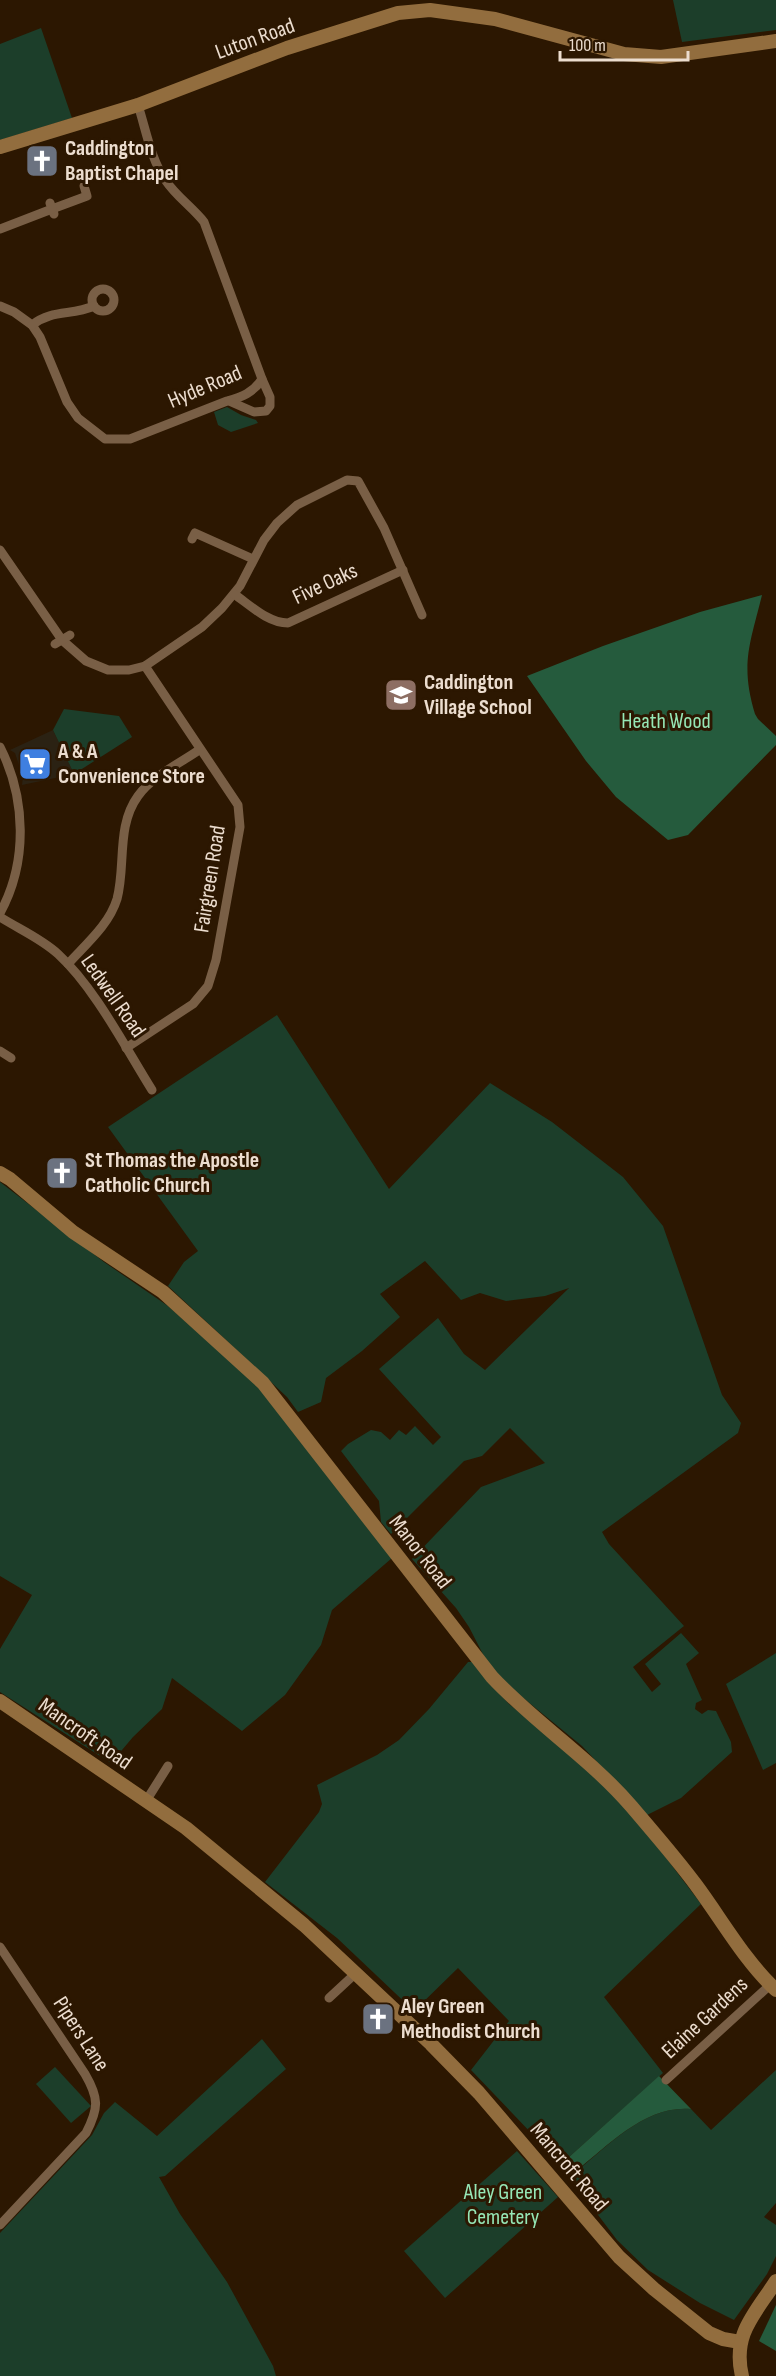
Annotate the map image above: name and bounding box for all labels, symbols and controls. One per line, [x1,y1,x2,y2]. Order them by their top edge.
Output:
street label: Luton Road [212,12,298,66]
scale bar [560,24,688,62]
text: 100 m [569,35,606,56]
place label: Caddington Baptist Chapel [65,135,178,187]
church icon: Caddington Baptist Chapel [24,143,60,179]
street label: Hyde Road [164,359,246,415]
street label: Five Oaks [288,557,362,611]
place label: Caddington Village School [424,669,532,721]
school or university icon: Caddington Village School [383,677,419,713]
park label: Heath Wood [621,708,711,735]
place label: A & A Convenience Store [57,738,205,790]
supermarket icon: A & A Convenience Store [17,746,53,782]
street label: Fairgreen Road [188,823,232,935]
street label: Ledwell Road [75,949,151,1043]
place label: St Thomas the Apostle Catholic Church [85,1147,259,1199]
church icon: St Thomas the Apostle Catholic Church [44,1155,80,1191]
street label: Manor Road [383,1510,457,1594]
street label: Mancroft Road [33,1692,137,1776]
street label: Elaine Gardens [656,1971,754,2065]
street label: Pipers Lane [47,1992,115,2076]
place label: Aley Green Methodist Church [400,1993,540,2045]
church icon: Aley Green Methodist Church [360,2001,396,2037]
street label: Mancroft Road [524,2117,614,2217]
park label: Aley Green Cemetery [463,2179,542,2231]

